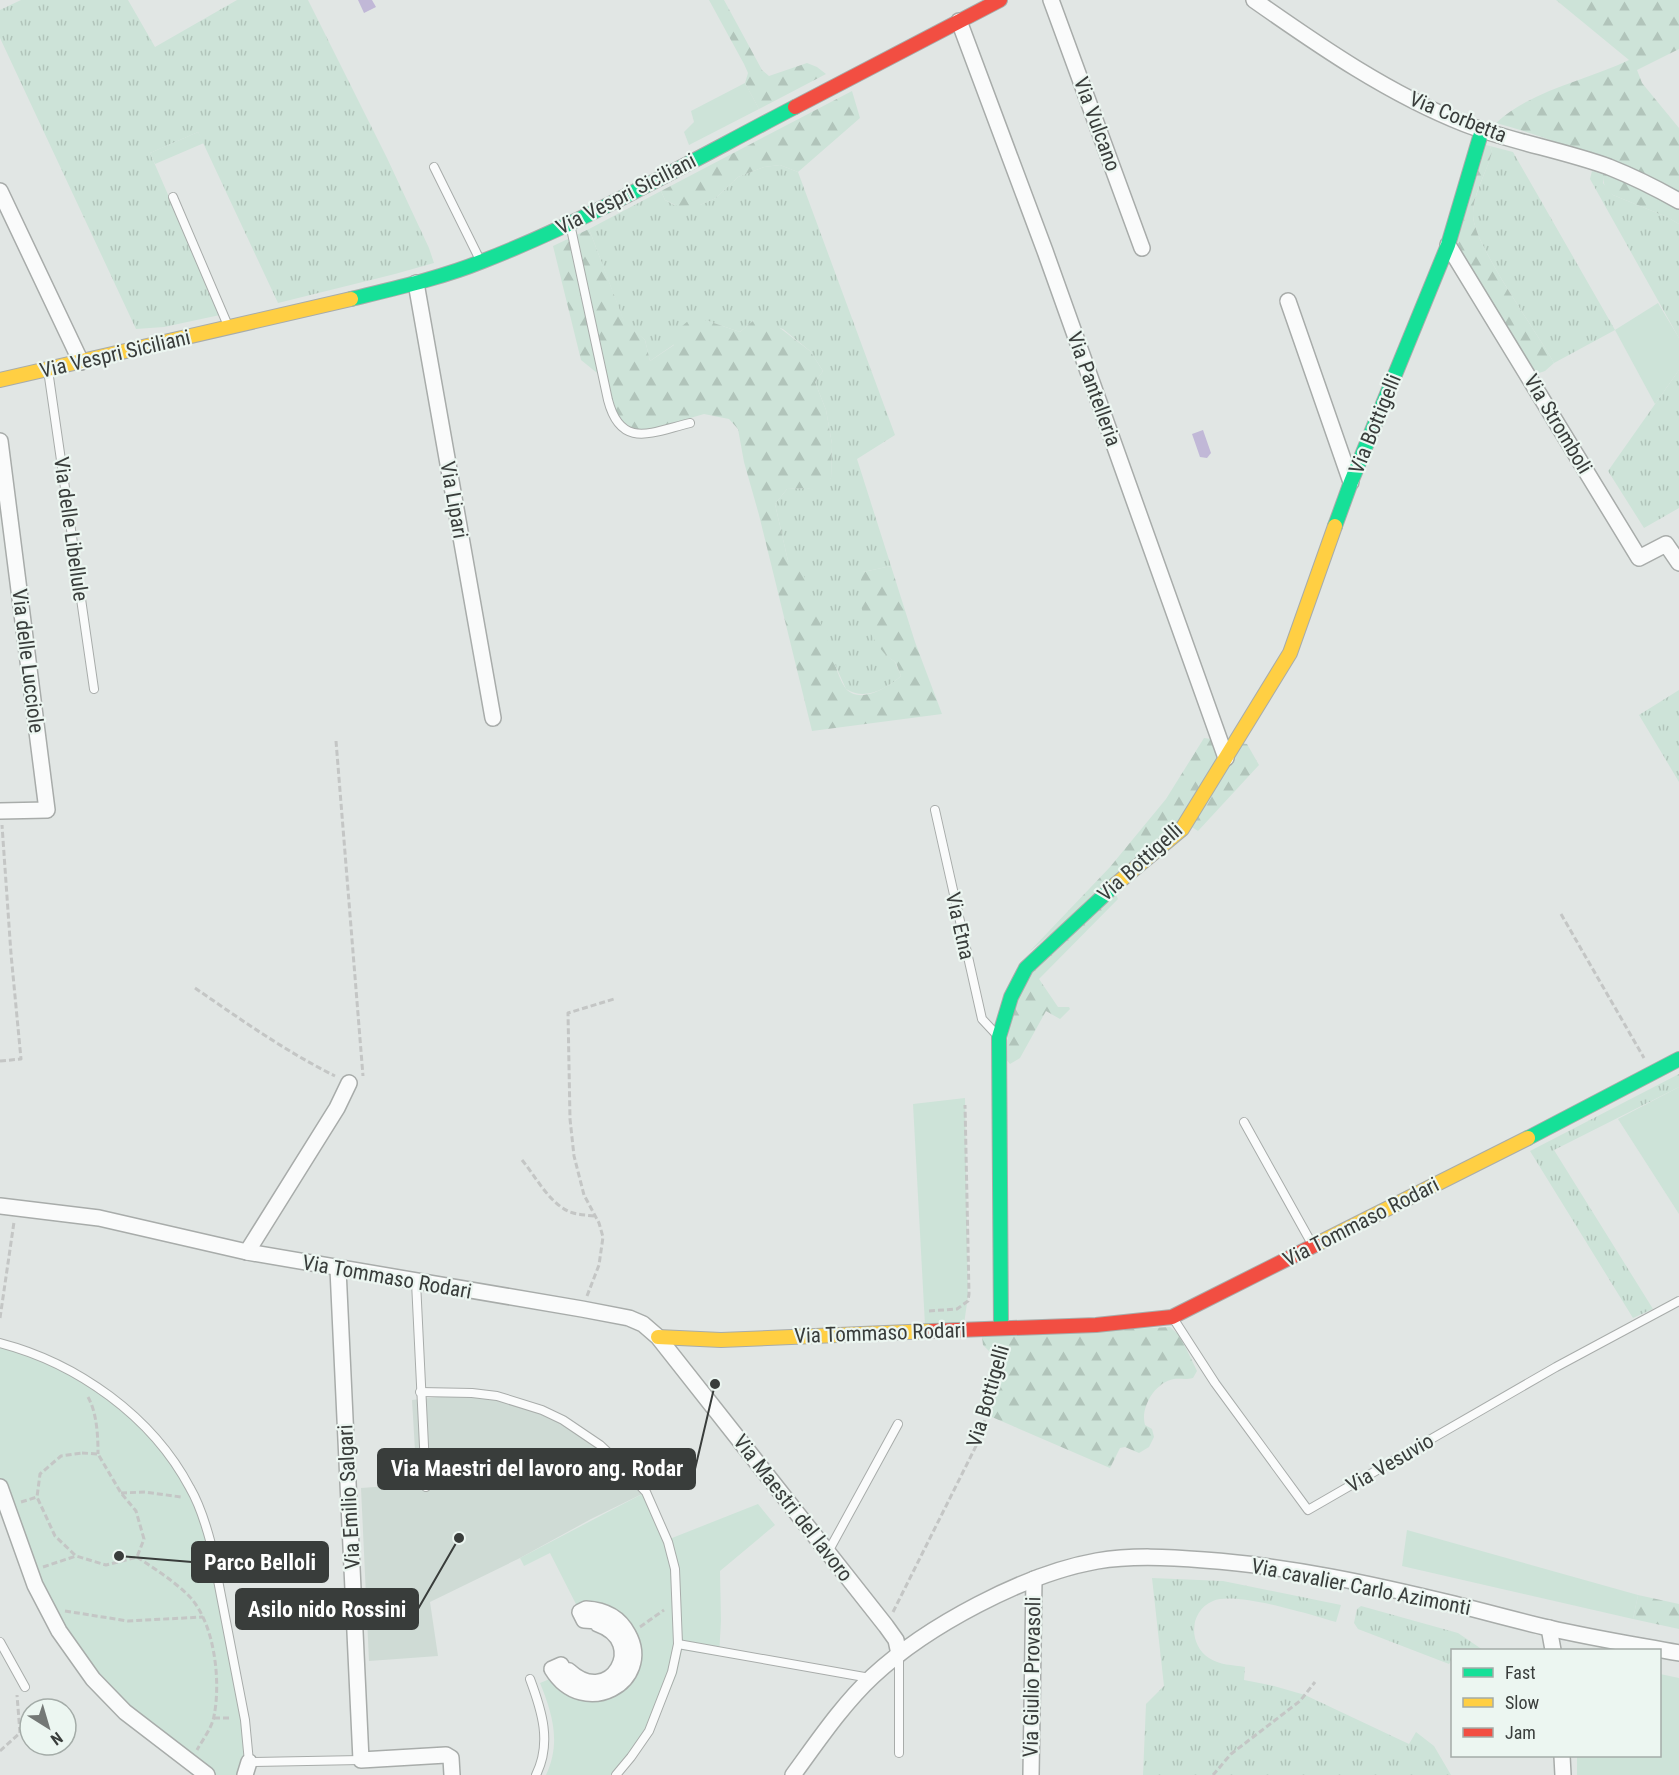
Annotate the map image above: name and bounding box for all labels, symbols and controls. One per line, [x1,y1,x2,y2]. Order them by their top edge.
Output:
street label: Via Vulcano [1069,74,1125,174]
street label: Via Corbetta [1406,87,1510,147]
street label: Via Vespri Siciliani [552,148,700,240]
street label: Via Vespri Siciliani [38,325,192,383]
street label: Via Pantelleria [1062,328,1126,450]
street label: Via Stromboli [1519,370,1597,478]
street label: Via Bottigelli [1344,371,1406,477]
street label: Via delle Libellule [49,455,93,603]
street label: Via Lipari [435,460,473,540]
street label: Via delle Lucciole [7,588,49,735]
street label: Via Bottigelli [1093,818,1187,906]
street label: Via Etna [941,890,979,962]
street label: Via Tommaso Rodari [1279,1172,1443,1272]
street label: Via Tommaso Rodari [300,1250,474,1304]
street label: Via Tommaso Rodari [794,1318,966,1348]
street label: Via Bottigelli [962,1342,1014,1450]
street label: Via Emilio Salgari [333,1424,365,1570]
street label: Via Vesuvio [1342,1428,1438,1498]
street label: Via Maestri del lavoro [728,1430,858,1586]
callout: Via Maestri del lavoro ang. Rodar [378,1449,695,1489]
text: Via Maestri del lavoro ang. Rodar [391,1456,683,1481]
callout: Parco Belloli [192,1542,328,1582]
text: Parco Belloli [204,1550,316,1575]
street label: Via cavalier Carlo Azimonti [1249,1554,1473,1620]
callout: Asilo nido Rossini [236,1589,418,1629]
street label: Via Giulio Provasoli [1019,1596,1045,1758]
text: Asilo nido Rossini [248,1597,406,1622]
legend [1451,1649,1661,1757]
text: Fast [1505,1662,1536,1683]
text: Slow [1505,1692,1540,1713]
north arrow [18,1697,78,1757]
text: Jam [1505,1722,1536,1743]
text: N [47,1728,66,1749]

